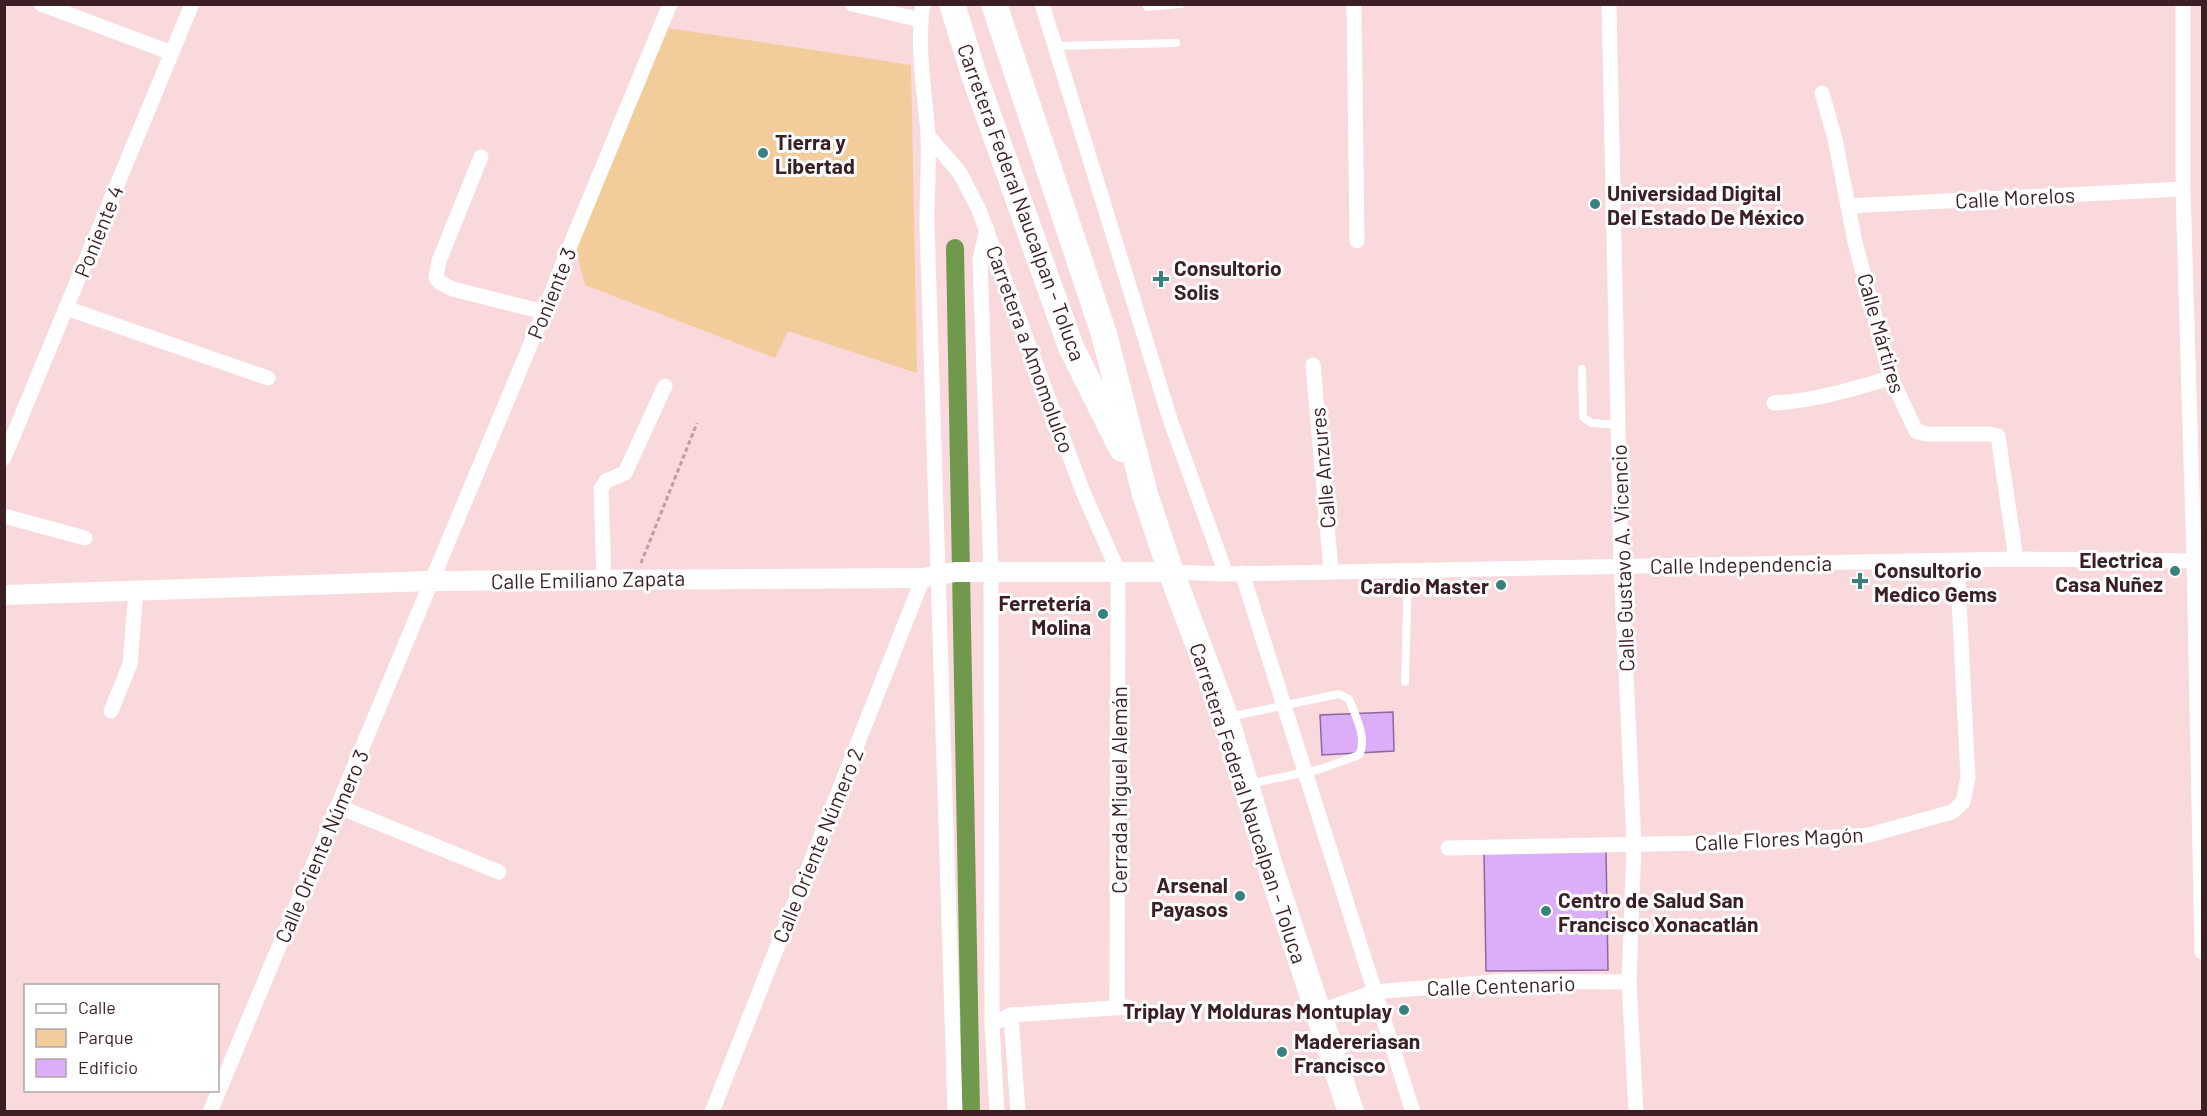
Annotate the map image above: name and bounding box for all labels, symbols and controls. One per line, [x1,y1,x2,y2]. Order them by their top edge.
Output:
street label: Carretera Federal Naucalpan - Toluca [953,40,1091,364]
place label: Tierra y Libertad [775,129,855,178]
marker: Tierra y Libertad [756,146,770,160]
place label: Universidad Digital Del Estado De México [1607,180,1804,229]
street label: Poniente 4 [68,181,128,281]
street label: Calle Morelos [1954,181,2076,213]
marker: Universidad Digital Del Estado De México [1588,197,1602,211]
street label: Carretera a Amomolulco [982,242,1080,456]
street label: Poniente 3 [521,244,581,342]
place label: Consultorio Solis [1174,255,1282,304]
marker: Consultorio Solis [1152,270,1170,288]
street label: Calle Mártires [1853,270,1911,396]
street label: Calle Anzures [1304,406,1340,530]
street label: Calle Gustavo A. Vicencio [1606,444,1638,672]
place label: Electrica Casa Nuñez [2055,547,2163,596]
street label: Calle Independencia [1650,550,1832,578]
place label: Consultorio Medico Gems [1874,557,1997,606]
marker: Electrica Casa Nuñez [2168,564,2182,578]
street label: Calle Emiliano Zapata [491,565,685,593]
marker: Consultorio Medico Gems [1851,572,1869,590]
place label: Cardio Master [1360,573,1489,598]
marker: Cardio Master [1494,578,1508,592]
place label: Ferretería Molina [999,590,1091,639]
marker: Ferretería Molina [1096,607,1110,621]
street label: Carretera Federal Naucalpan - Toluca [1185,640,1313,966]
street label: Cerrada Miguel Alemán [1106,686,1131,894]
street label: Calle Oriente Número 2 [766,744,868,946]
street label: Calle Oriente Número 3 [269,746,373,946]
street label: Calle Flores Magón [1694,821,1864,855]
place label: Arsenal Payasos [1151,872,1228,921]
place label: Centro de Salud San Francisco Xonacatlán [1558,887,1758,936]
marker: Arsenal Payasos [1233,889,1247,903]
marker: Centro de Salud San Francisco Xonacatlán [1539,904,1553,918]
street label: Calle Centenario [1426,970,1576,1000]
legend [24,984,219,1092]
text: Calle [78,996,116,1018]
place label: Triplay Y Molduras Montuplay [1123,998,1392,1023]
marker: Triplay Y Molduras Montuplay [1397,1003,1411,1017]
text: Parque [78,1026,133,1048]
place label: Madereriasan Francisco [1294,1028,1420,1077]
marker: Madereriasan Francisco [1275,1045,1289,1059]
text: Edificio [78,1056,138,1078]

